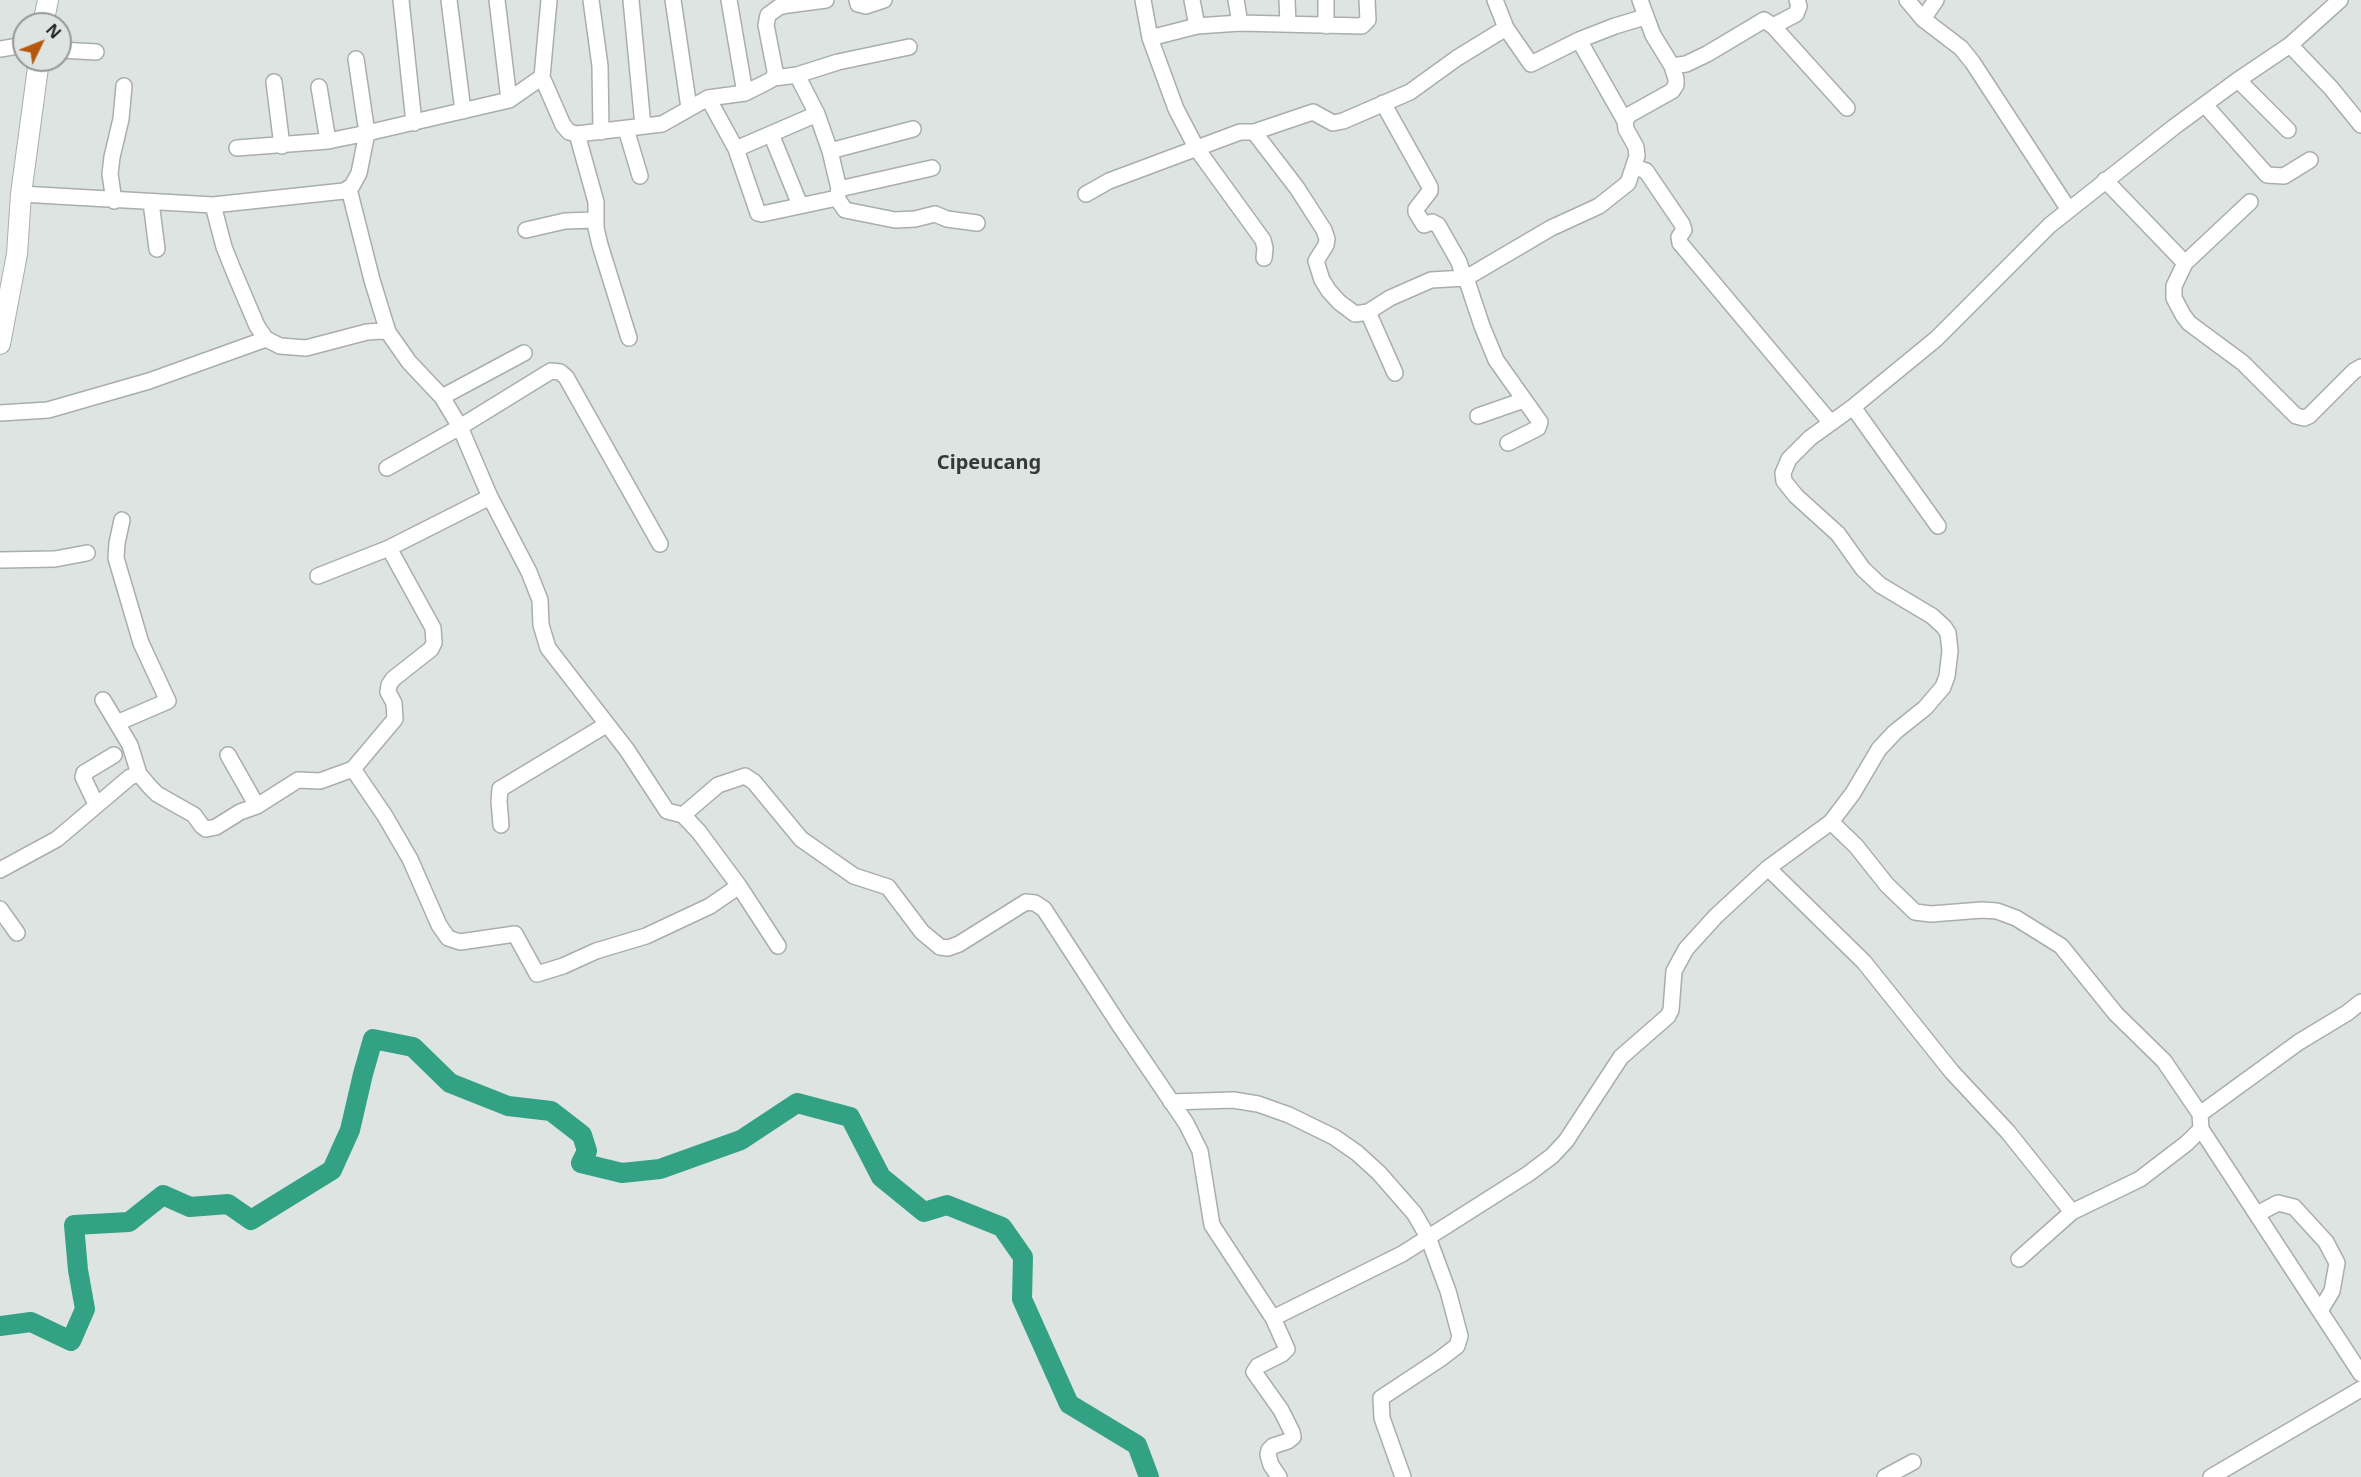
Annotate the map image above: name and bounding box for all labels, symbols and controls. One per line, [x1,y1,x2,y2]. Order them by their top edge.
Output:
north arrow [12,12,72,72]
text: N [41,19,66,43]
district label: Cipeucang [937,451,1041,475]

